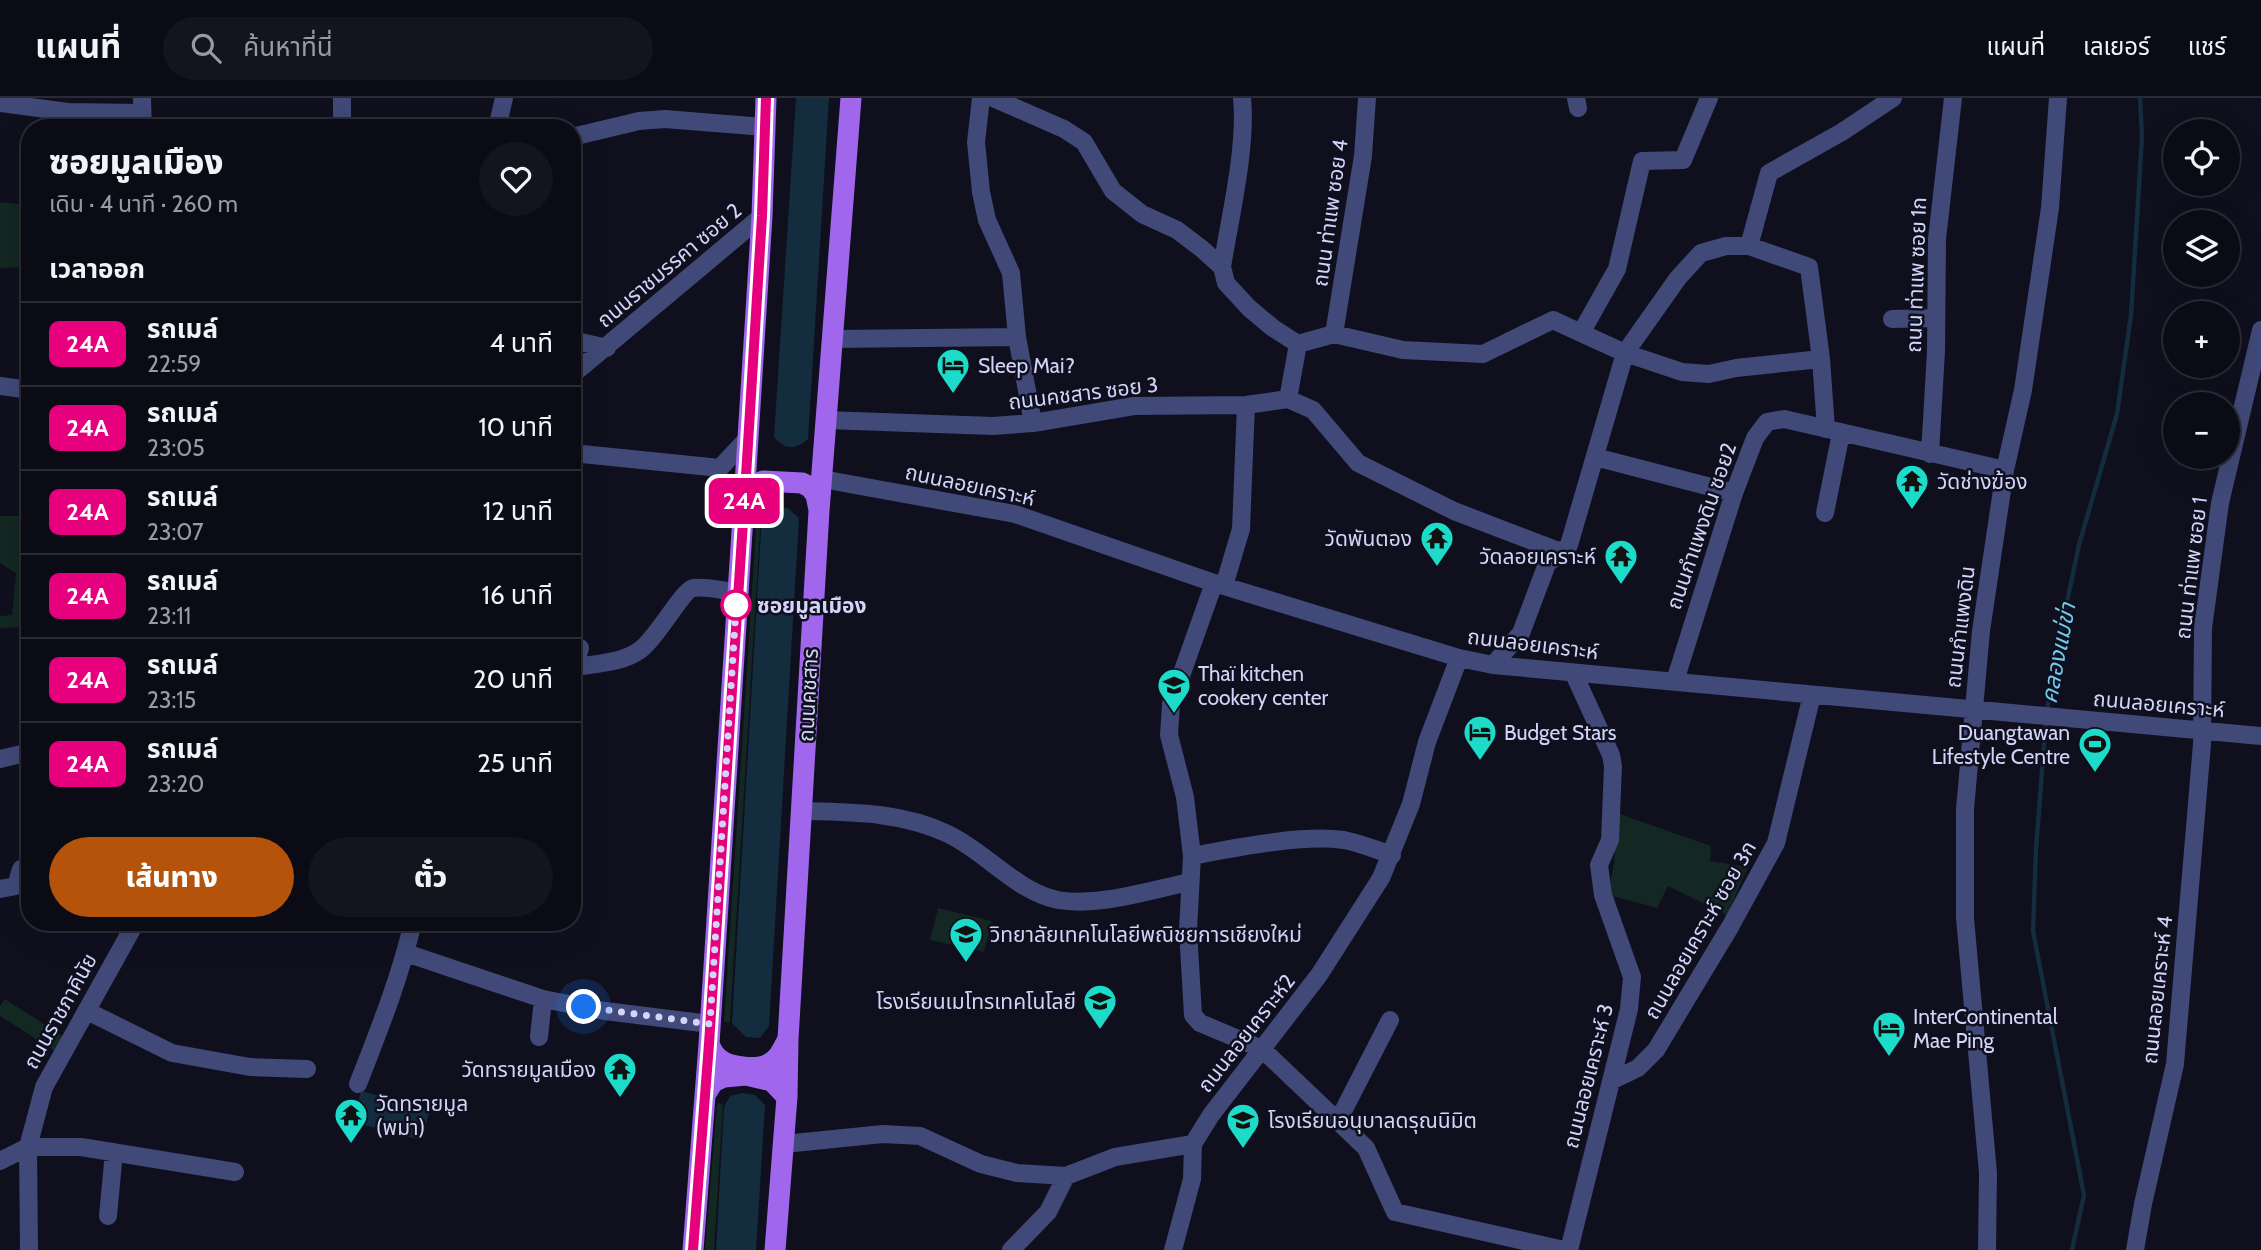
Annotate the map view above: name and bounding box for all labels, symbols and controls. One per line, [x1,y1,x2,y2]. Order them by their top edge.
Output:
search box [163,17,653,80]
text: แผนที่ [35,26,121,66]
icon: search [187,29,225,67]
text: ค้นหาที่นี่ [243,31,333,63]
text: แผนที่ [1987,32,2045,61]
text: เลเยอร์ [2083,32,2150,61]
text: แชร์ [2188,32,2226,61]
map controls [2163,119,2240,469]
button: locate [2163,119,2240,196]
street label: ถนน ท่าแพ ซอย 4 [1307,138,1353,288]
text: ซอยมูลเมือง [49,142,223,182]
button: heart [479,142,553,216]
text: เดิน · 4 นาที · 260 m [49,190,238,218]
street label: ถนน ท่าแพ ซอย 1ก [1901,197,1931,353]
street label: ถนนราชมรรคา ซอย 2 [592,198,746,332]
button: layers [2163,210,2240,287]
text: เวลาออก [49,253,145,285]
button: + [2163,301,2240,378]
text: รถเมล์ [147,313,218,345]
text: 4 นาที [490,327,553,359]
text: 24A [66,329,109,358]
hotel icon: Sleep Mai? [934,346,972,395]
text: 22:59 [147,350,201,378]
place label: Sleep Mai? [978,353,1075,378]
street label: ถนนคชสาร ซอย 3 [1007,371,1159,415]
button: − [2163,392,2240,469]
text: รถเมล์ [147,397,218,429]
text: 10 นาที [478,411,553,443]
text: 24A [66,413,109,442]
text: 23:05 [147,434,205,462]
street label: ถนนกำแพงดิน ซอย2 [1661,439,1741,613]
street label: ถนนลอยเคราะห์ [903,459,1038,511]
temple icon: วัดช่างฆ้อง [1893,462,1931,511]
place label: วัดช่างฆ้อง [1937,469,2028,494]
line badge: 24A [704,478,784,524]
text: รถเมล์ [147,481,218,513]
text: 24A [723,486,765,515]
text: 12 นาที [483,495,553,527]
street label: ถนน ท่าแพ ซอย 1 [2170,495,2212,641]
text: 24A [66,497,109,526]
text: 23:07 [147,518,204,546]
temple icon: วัดพันตอง [1418,519,1456,568]
place label: วัดพันตอง [1325,526,1412,551]
temple icon: วัดลอยเคราะห์ [1602,537,1640,586]
place label: วัดลอยเคราะห์ [1479,544,1596,569]
text: รถเมล์ [147,565,218,597]
street label: ถนนกำแพงดิน [1940,565,1980,689]
text: 16 นาที [482,579,553,611]
text: 24A [66,581,109,610]
marker: ซอยมูลเมือง [721,590,751,620]
place label: ซอยมูลเมือง [757,593,867,619]
water label: คลองแม่ข่า [2035,599,2082,706]
text: 23:11 [147,602,191,630]
street label: ถนนลอยเคราะห์ [1466,624,1600,665]
street label: ถนนคชสาร [793,648,823,742]
text: รถเมล์ [147,649,218,681]
place label: Thaï kitchen cookery center [1198,661,1329,710]
text: 20 นาที [473,663,553,695]
text: 24A [66,665,109,694]
school or university icon: Thaï kitchen cookery center [1155,666,1193,715]
text: 23:15 [147,686,196,714]
street label: ถนนลอยเคราะห์ [2092,686,2226,722]
hotel icon: Budget Stars [1461,713,1499,762]
place label: Budget Stars [1504,720,1617,745]
place label: Duangtawan Lifestyle Centre [1932,720,2070,769]
sports icon: Duangtawan Lifestyle Centre [2076,725,2114,774]
text: รถเมล์ [147,733,218,765]
text: 25 นาที [477,747,553,779]
text: 24A [66,749,109,778]
text: 23:20 [147,770,204,798]
street label: ถนนลอยเคราะห์ ซอย 3ก [1639,836,1761,1024]
button: เส้นทาง [49,837,294,917]
button: ตั๋ว [308,837,553,917]
school or university icon: วิทยาลัยเทคโนโลยีพณิชยการเชียงใหม่ [947,915,985,964]
street label: ถนนลอยเคราะห์ 4 [2137,915,2177,1065]
place label: วิทยาลัยเทคโนโลยีพณิชยการเชียงใหม่ [990,922,1302,947]
street label: ถนนราชภาคินัย [18,949,102,1073]
street label: ถนนลอยเคราะห์2 [1192,969,1300,1097]
school or university icon: โรงเรียนเมโทรเทคโนโลยี [1081,982,1119,1031]
your location [566,989,601,1024]
place label: โรงเรียนเมโทรเทคโนโลยี [876,989,1076,1014]
street label: ถนนลอยเคราะห์ 3 [1558,1001,1618,1151]
place label: InterContinental Mae Ping [1913,1004,2058,1053]
hotel icon: InterContinental Mae Ping [1870,1009,1908,1058]
temple icon: วัดทรายมูลเมือง [601,1050,639,1099]
place label: วัดทรายมูลเมือง [461,1057,596,1083]
place label: วัดทรายมูล (พม่า) [376,1091,468,1140]
temple icon: วัดทรายมูล (พม่า) [332,1096,370,1145]
school or university icon: โรงเรียนอนุบาลดรุณนิมิต [1224,1101,1262,1150]
place label: โรงเรียนอนุบาลดรุณนิมิต [1268,1108,1477,1134]

